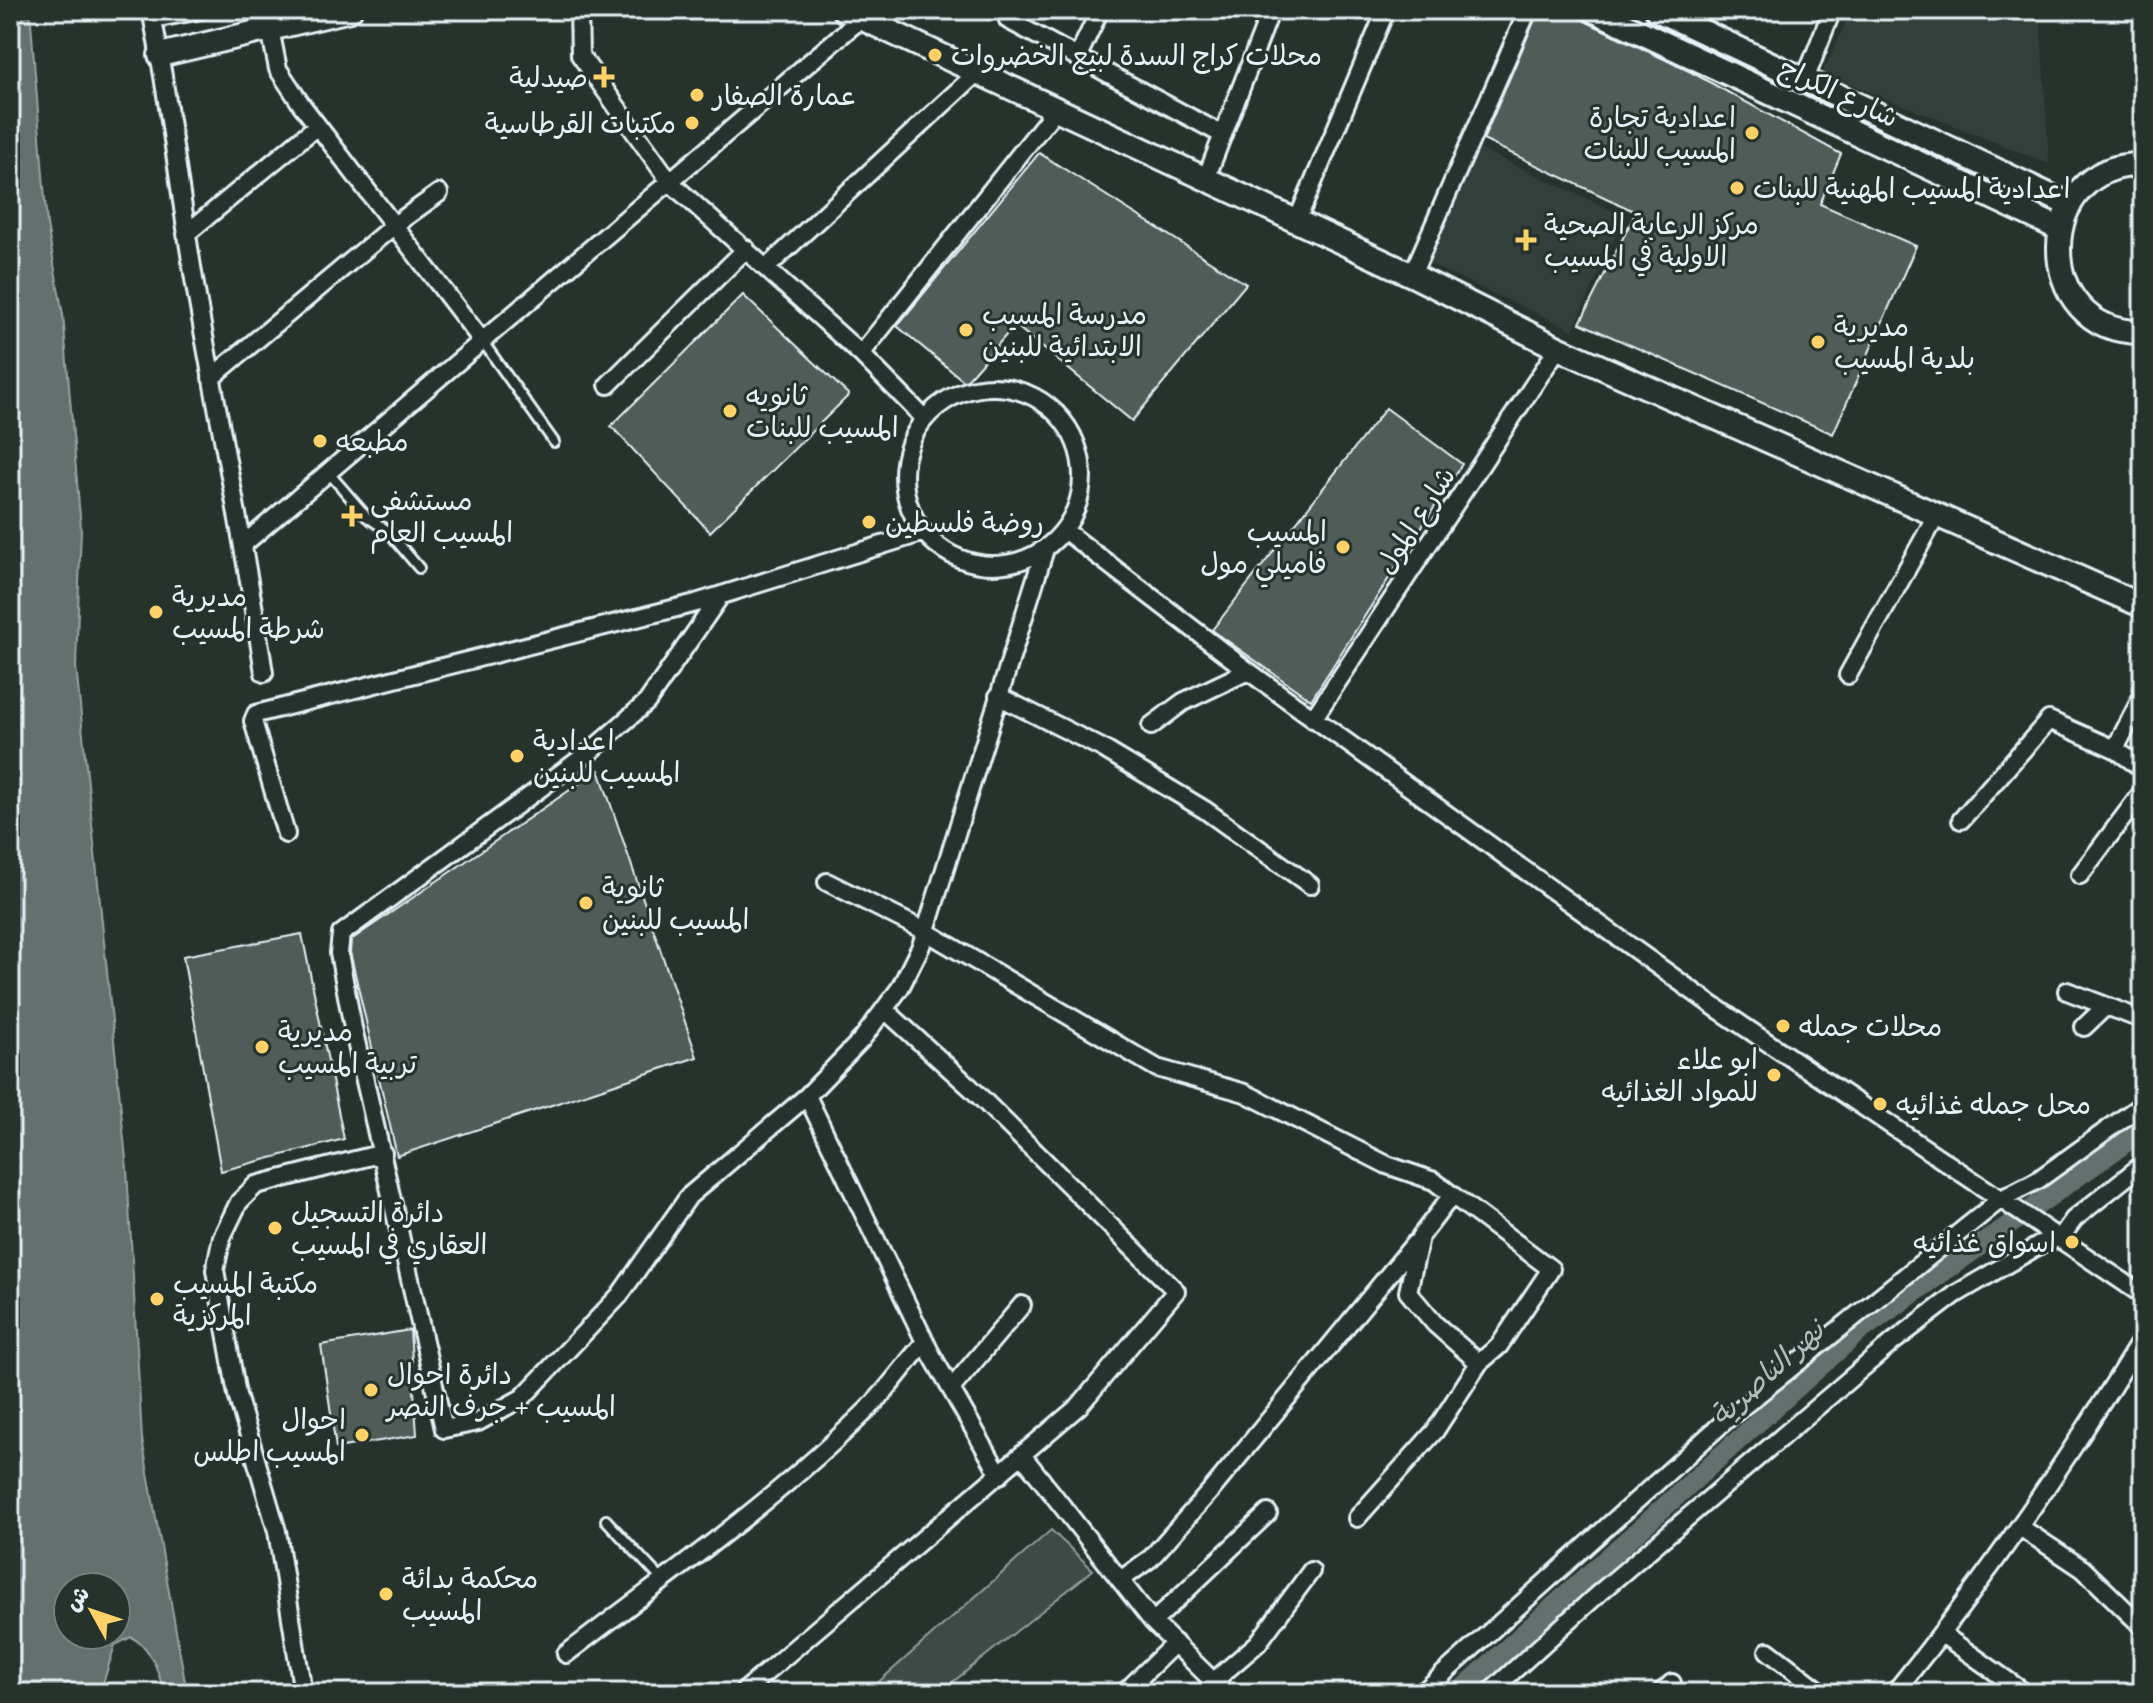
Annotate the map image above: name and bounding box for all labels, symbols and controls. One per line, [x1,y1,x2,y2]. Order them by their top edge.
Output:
place label: محلات كراج السدة لبيع الخضروات [951,37,1322,75]
marker: محلات كراج السدة لبيع الخضروات [926,46,944,64]
street label: شارع الكراج [1773,49,1904,137]
place label: صيدلية [509,59,588,95]
marker: صيدلية [595,68,613,86]
place label: عمارة الصفار [711,77,857,113]
marker: عمارة الصفار [688,86,706,104]
place label: اعدادية تجارة المسيب للبنات [1583,99,1736,167]
place label: مكتبات القرطاسية [485,105,676,141]
marker: مكتبات القرطاسية [683,114,701,132]
marker: اعدادية تجارة المسيب للبنات [1743,124,1761,142]
place label: اعدادية المسيب المهنية للبنات [1753,170,2070,206]
marker: اعدادية المسيب المهنية للبنات [1728,179,1746,197]
place label: مركز الرعاية الصحية الاولية في المسيب [1544,206,1759,277]
marker: مركز الرعاية الصحية الاولية في المسيب [1515,229,1537,251]
place label: مدرسة المسيب الابتدائية للبنين [982,296,1147,364]
place label: مديرية بلدية المسيب [1834,308,1975,376]
marker: مدرسة المسيب الابتدائية للبنين [957,321,975,339]
marker: مديرية بلدية المسيب [1809,333,1827,351]
place label: ثانويه المسيب للبنات [746,377,899,445]
marker: ثانويه المسيب للبنات [721,402,739,420]
place label: مطبعه [336,423,409,459]
marker: مطبعه [311,432,329,450]
street label: شارع المول [1367,459,1465,582]
place label: مستشفى المسيب العام [370,482,513,554]
place label: روضة فلسطين [885,504,1044,540]
marker: مستشفى المسيب العام [341,505,363,527]
marker: روضة فلسطين [860,513,878,531]
place label: المسيب فاميلي مول [1200,513,1327,588]
marker: المسيب فاميلي مول [1334,538,1352,556]
place label: مديرية شرطة المسيب [172,578,325,646]
marker: مديرية شرطة المسيب [147,603,165,621]
place label: اعدادية المسيب للبنين [533,722,680,790]
marker: اعدادية المسيب للبنين [508,747,526,765]
place label: ثانوية المسيب للبنين [602,869,749,937]
marker: ثانوية المسيب للبنين [577,894,595,912]
place label: محلات جمله [1799,1008,1942,1044]
place label: مديرية تربية المسيب [278,1013,418,1081]
marker: محلات جمله [1774,1017,1792,1035]
marker: مديرية تربية المسيب [253,1038,271,1056]
place label: ابو علاء للمواد الغذائيه [1601,1041,1758,1109]
marker: ابو علاء للمواد الغذائيه [1765,1066,1783,1084]
place label: محل جمله غذائيه [1896,1086,2091,1122]
marker: محل جمله غذائيه [1871,1095,1889,1113]
place label: دائرة التسجيل العقاري في المسيب [291,1194,487,1265]
marker: دائرة التسجيل العقاري في المسيب [266,1219,284,1237]
place label: اسواق غذائيه [1913,1224,2056,1260]
marker: اسواق غذائيه [2063,1233,2081,1251]
place label: مكتبة المسيب المركزية [173,1265,318,1333]
marker: مكتبة المسيب المركزية [148,1290,166,1308]
water label: نهر الناصرية [1701,1309,1834,1434]
place label: دائرة احوال المسيب + جرف النصر [385,1356,616,1424]
marker: دائرة احوال المسيب + جرف النصر [362,1381,380,1399]
place label: احوال المسيب اطلس [193,1401,346,1469]
marker: احوال المسيب اطلس [353,1426,371,1444]
place label: محكمة بدائة المسيب [402,1560,538,1628]
north arrow [52,1571,132,1651]
text: ش [58,1580,95,1616]
marker: محكمة بدائة المسيب [377,1585,395,1603]

